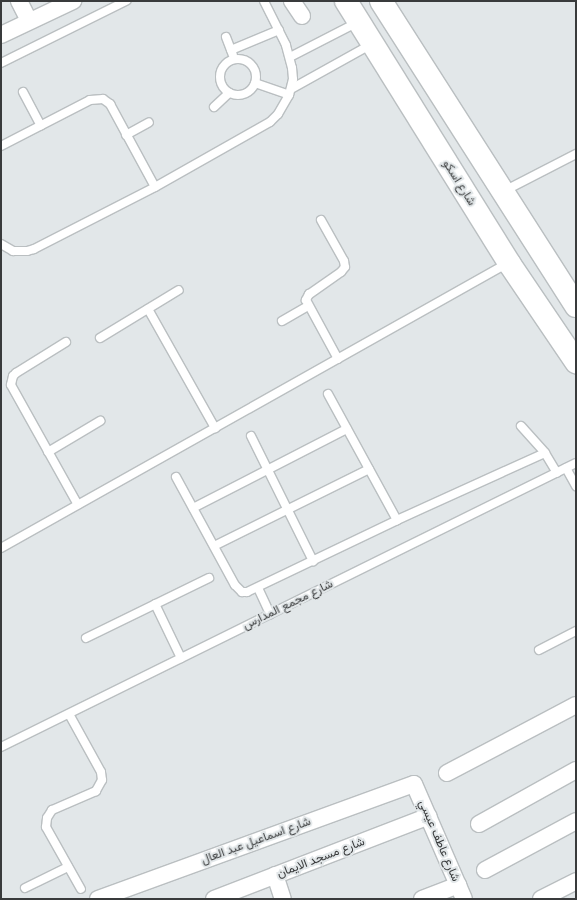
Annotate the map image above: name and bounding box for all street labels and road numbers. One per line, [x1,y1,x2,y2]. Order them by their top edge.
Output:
street label: شارع اسكو [439,158,479,208]
street label: شارع مجمع المدارس [241,577,335,633]
street label: شارع عاطف عيسي [415,798,463,884]
street label: شارع اسماعيل عبد العال [199,815,313,867]
street label: شارع مسجد الايمان [275,835,367,881]

